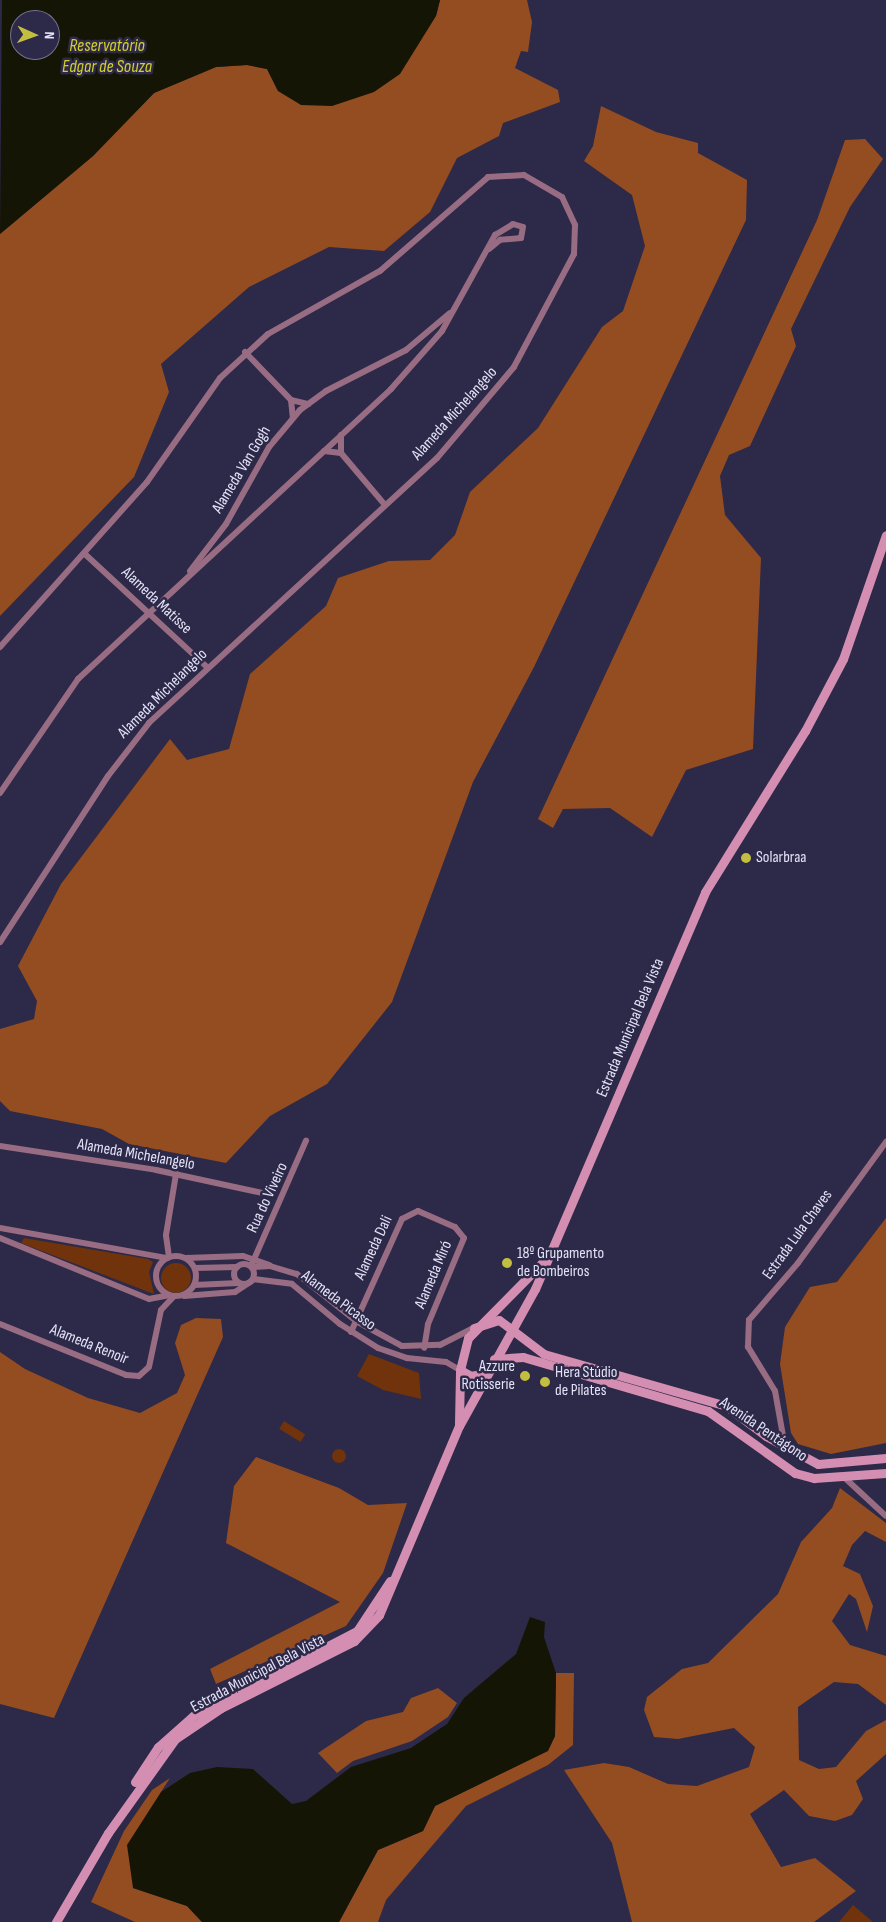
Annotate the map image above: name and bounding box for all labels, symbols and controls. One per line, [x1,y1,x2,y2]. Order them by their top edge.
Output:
north arrow [10,10,60,60]
text: N [41,31,58,40]
water label: Reservatório Edgar de Souza [62,36,152,78]
street label: Alameda Michelangelo [408,363,502,465]
street label: Alameda Van Gogh [208,423,276,517]
street label: Alameda Matisse [117,563,195,639]
street label: Alameda Michelangelo [114,645,212,743]
place label: Solarbraa [756,848,807,868]
marker: Solarbraa [740,852,752,864]
street label: Estrada Municipal Bela Vista [593,956,669,1100]
street label: Alameda Michelangelo [76,1135,196,1175]
street label: Rua do Viveiro [243,1160,293,1236]
street label: Estrada Lula Chaves [759,1186,837,1284]
street label: Alameda Dali [351,1213,397,1283]
street label: Alameda Miró [411,1238,457,1312]
place label: 18º Grupamento de Bombeiros [517,1244,604,1282]
marker: 18º Grupamento de Bombeiros [501,1257,513,1269]
street label: Alameda Picasso [297,1267,379,1335]
street label: Alameda Renoir [47,1321,131,1369]
place label: Azzure Rotisserie [462,1357,515,1395]
place label: Hera Stúdio de Pilates [555,1363,617,1401]
marker: Azzure Rotisserie [519,1370,531,1382]
marker: Hera Stúdio de Pilates [539,1376,551,1388]
street label: Avenida Pentágono [715,1394,811,1466]
street label: Estrada Municipal Bela Vista [188,1631,328,1717]

